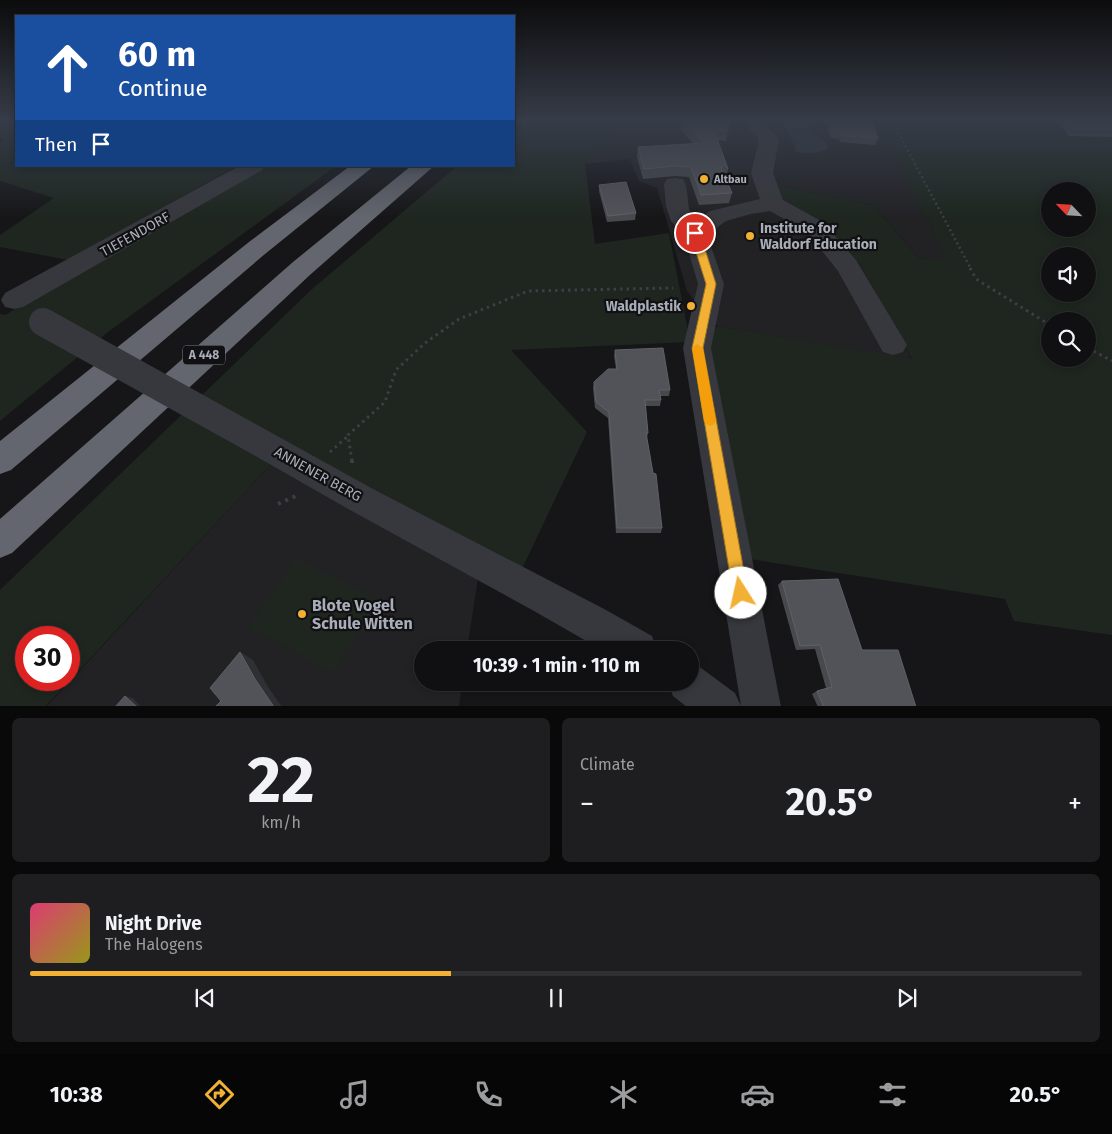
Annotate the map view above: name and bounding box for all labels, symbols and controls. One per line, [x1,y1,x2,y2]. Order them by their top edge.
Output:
text: 60 m [118,33,196,75]
icon: ahead [35,35,100,100]
text: Continue [118,75,207,102]
icon: arrive [87,130,115,158]
text: Then [35,133,77,156]
marker: Altbau [698,173,710,185]
place label: Altbau [713,173,747,186]
north arrow [1041,182,1096,238]
map controls [1041,182,1096,367]
street label: TIEFENDORF [98,208,173,260]
pin [674,212,716,254]
icon: arrive [681,219,709,247]
place label: Institute for Waldorf Education [760,220,877,253]
marker: Institute for Waldorf Education [744,230,756,242]
button: sound [1041,247,1096,302]
place label: Waldplastik [606,298,681,315]
marker: Waldplastik [685,300,697,312]
button: search [1041,312,1096,367]
road number: A 448 [183,346,225,364]
street label: ANNENER BERG [271,443,364,505]
position arrow [714,566,766,618]
place label: Blote Vogel Schule Witten [312,596,413,633]
marker: Blote Vogel Schule Witten [296,608,308,620]
speed limit sign: 30 [15,626,80,691]
text: 10:39 · 1 min · 110 m [473,654,640,677]
text: 22 [247,741,315,819]
text: Climate [580,755,635,774]
text: 20.5° [785,779,877,825]
text: − [580,787,594,820]
text: + [1068,787,1082,820]
text: km/h [261,813,301,832]
text: Night Drive [105,912,202,935]
text: The Halogens [105,935,203,954]
icon: previous [191,984,219,1012]
icon: pause [542,984,570,1012]
icon: next [893,984,921,1012]
icon: directions [202,1077,237,1112]
icon: music [337,1077,372,1112]
icon: phone [471,1077,506,1112]
icon: climate [606,1077,641,1112]
icon: car [740,1077,775,1112]
icon: filters [875,1077,910,1112]
text: 10:38 [50,1081,103,1108]
text: 20.5° [1009,1081,1062,1108]

